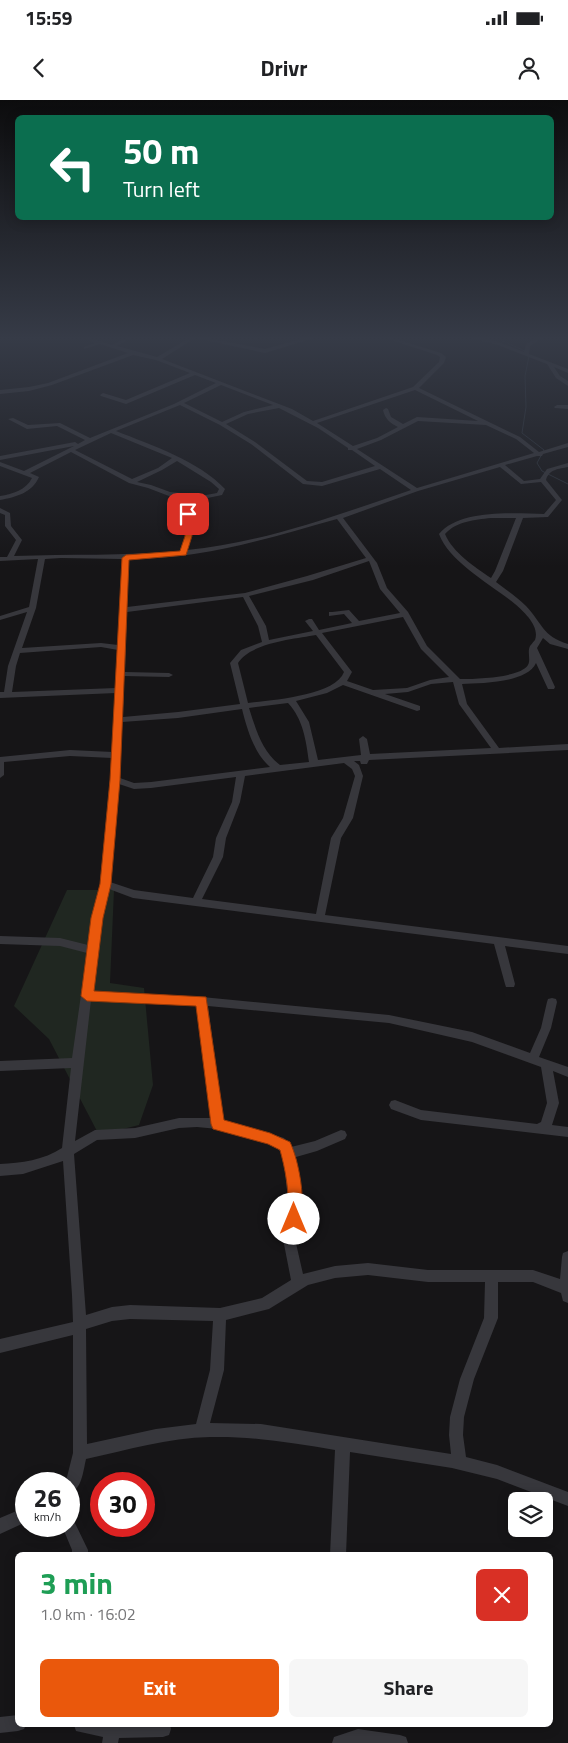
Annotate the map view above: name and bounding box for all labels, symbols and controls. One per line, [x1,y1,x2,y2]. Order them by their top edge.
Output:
text: 15:59 [25,3,72,32]
text: Drivr [260,51,308,85]
icon: back [25,54,53,82]
icon: person [515,54,543,82]
text: 50 m [123,124,199,178]
icon: left [40,135,105,200]
text: Turn left [123,172,200,206]
pin [167,493,209,535]
icon: arrive [174,500,202,528]
position arrow [267,1192,319,1244]
speed limit sign: 30 [90,1472,155,1537]
text: 26 [33,1479,62,1517]
map controls [508,1492,553,1537]
button: layers [508,1492,553,1537]
text: km/h [34,1507,61,1526]
text: 3 min [40,1560,113,1606]
button: close [476,1569,528,1621]
text: 1.0 km · 16:02 [40,1602,136,1626]
button: Exit [40,1659,279,1717]
button: Share [289,1659,528,1717]

